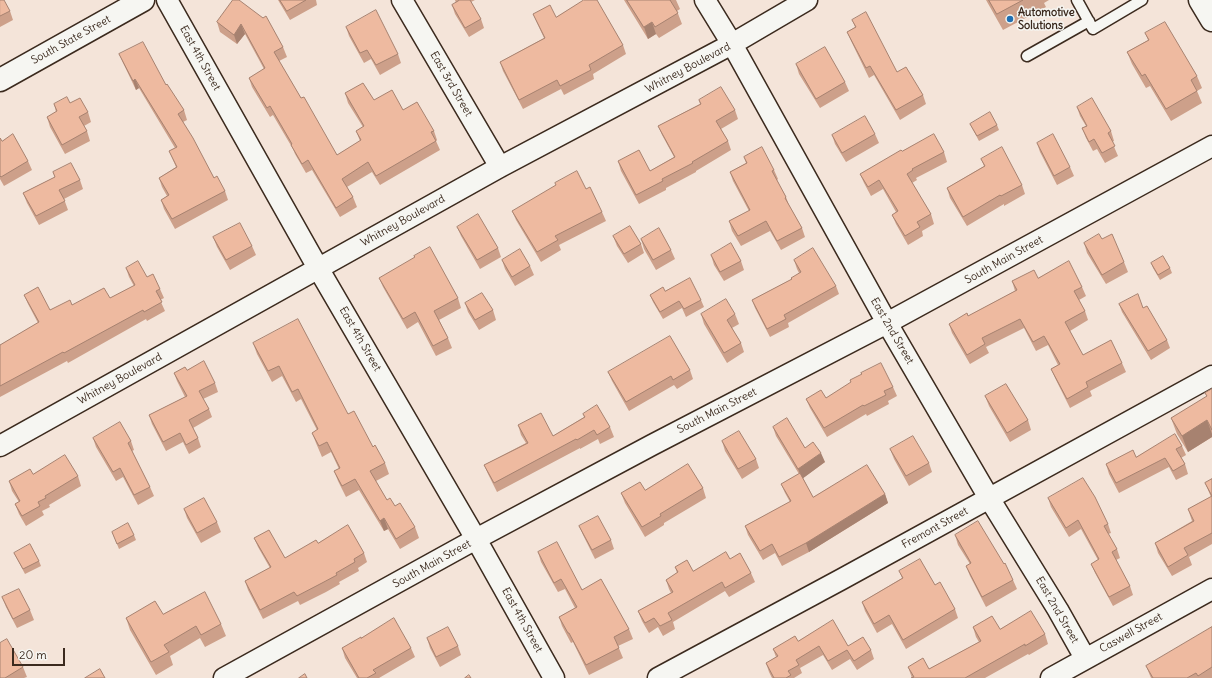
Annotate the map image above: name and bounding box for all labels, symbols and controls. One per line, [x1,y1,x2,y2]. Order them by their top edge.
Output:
place label: Automotive Solutions [1018,6,1075,32]
street label: South State Street [29,13,113,67]
marker: Automotive Solutions [1005,14,1015,24]
street label: East 4th Street [177,23,223,93]
street label: Whitney Boulevard [643,40,733,96]
street label: East 3rd Street [427,49,475,119]
street label: Whitney Boulevard [359,192,447,250]
street label: South Main Street [963,233,1045,287]
street label: East 2nd Street [868,295,916,367]
street label: East 4th Street [336,304,384,374]
street label: Whitney Boulevard [76,350,164,408]
street label: South Main Street [675,385,759,437]
street label: Fremont Street [900,504,970,552]
street label: South Main Street [391,537,473,591]
street label: East 2nd Street [1033,574,1081,646]
street label: East 4th Street [499,585,545,655]
street label: Caswell Street [1097,610,1165,656]
scale bar [14,640,67,666]
text: 20 m [19,647,47,662]

